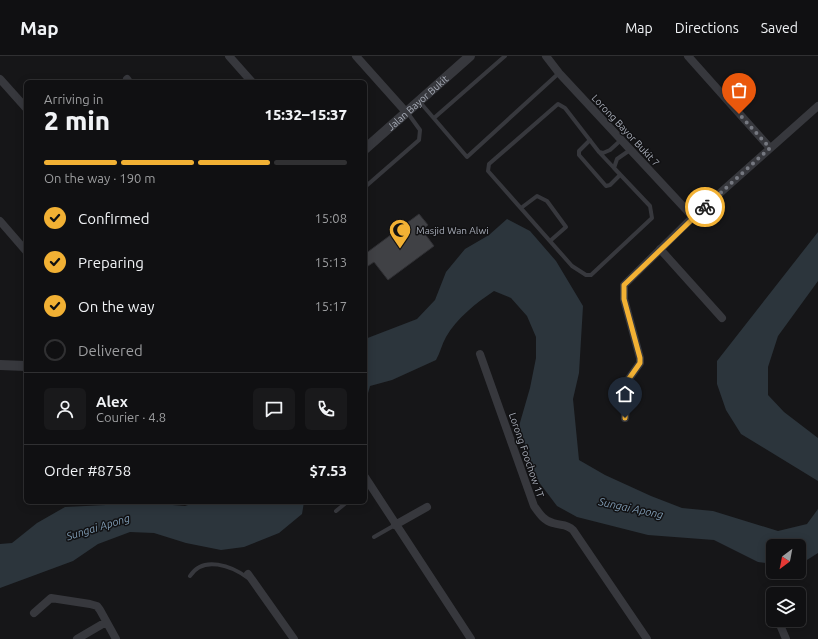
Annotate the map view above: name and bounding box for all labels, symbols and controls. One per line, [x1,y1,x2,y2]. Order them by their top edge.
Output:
text: Map [20,17,59,39]
text: Map [625,20,653,36]
text: Directions [675,20,739,36]
text: Saved [761,20,798,36]
street label: Jalan Bayor Bukit [385,73,450,133]
pin [722,73,756,114]
icon: bag [728,79,750,101]
text: Arriving in [44,92,103,106]
street label: Lorong Bayor Bukit 7 [590,92,662,168]
text: 2 min [44,106,110,135]
text: 15:32–15:37 [264,106,347,123]
text: On the way · 190 m [44,171,156,185]
courier [685,187,725,227]
icon: bike [694,196,716,218]
icon: check [44,207,66,229]
text: Confirmed [78,210,150,227]
text: 15:08 [314,211,347,225]
mosque icon: Masjid Wan Alwi [387,217,413,250]
place label: Masjid Wan Alwi [416,225,489,236]
icon: check [44,251,66,273]
text: Preparing [78,254,144,271]
text: 15:13 [314,255,347,269]
icon: check [44,295,66,317]
text: On the way [78,298,154,315]
text: 15:17 [314,299,347,313]
text: Delivered [78,342,143,359]
pin [608,377,642,418]
icon: home [614,383,636,405]
button: person [44,388,86,430]
button: chat [253,388,295,430]
button: phone [305,388,347,430]
text: Alex [96,393,128,410]
text: Courier · 4.8 [96,410,166,424]
street label: Lorong Foochow 1T [507,411,546,499]
text: Order #8758 [44,462,131,479]
text: $7.53 [309,462,347,479]
water label: Sungai Apong [597,495,664,521]
water label: Sungai Apong [64,512,131,543]
north arrow [766,539,806,579]
map controls [766,539,806,627]
button: layers [766,587,806,627]

